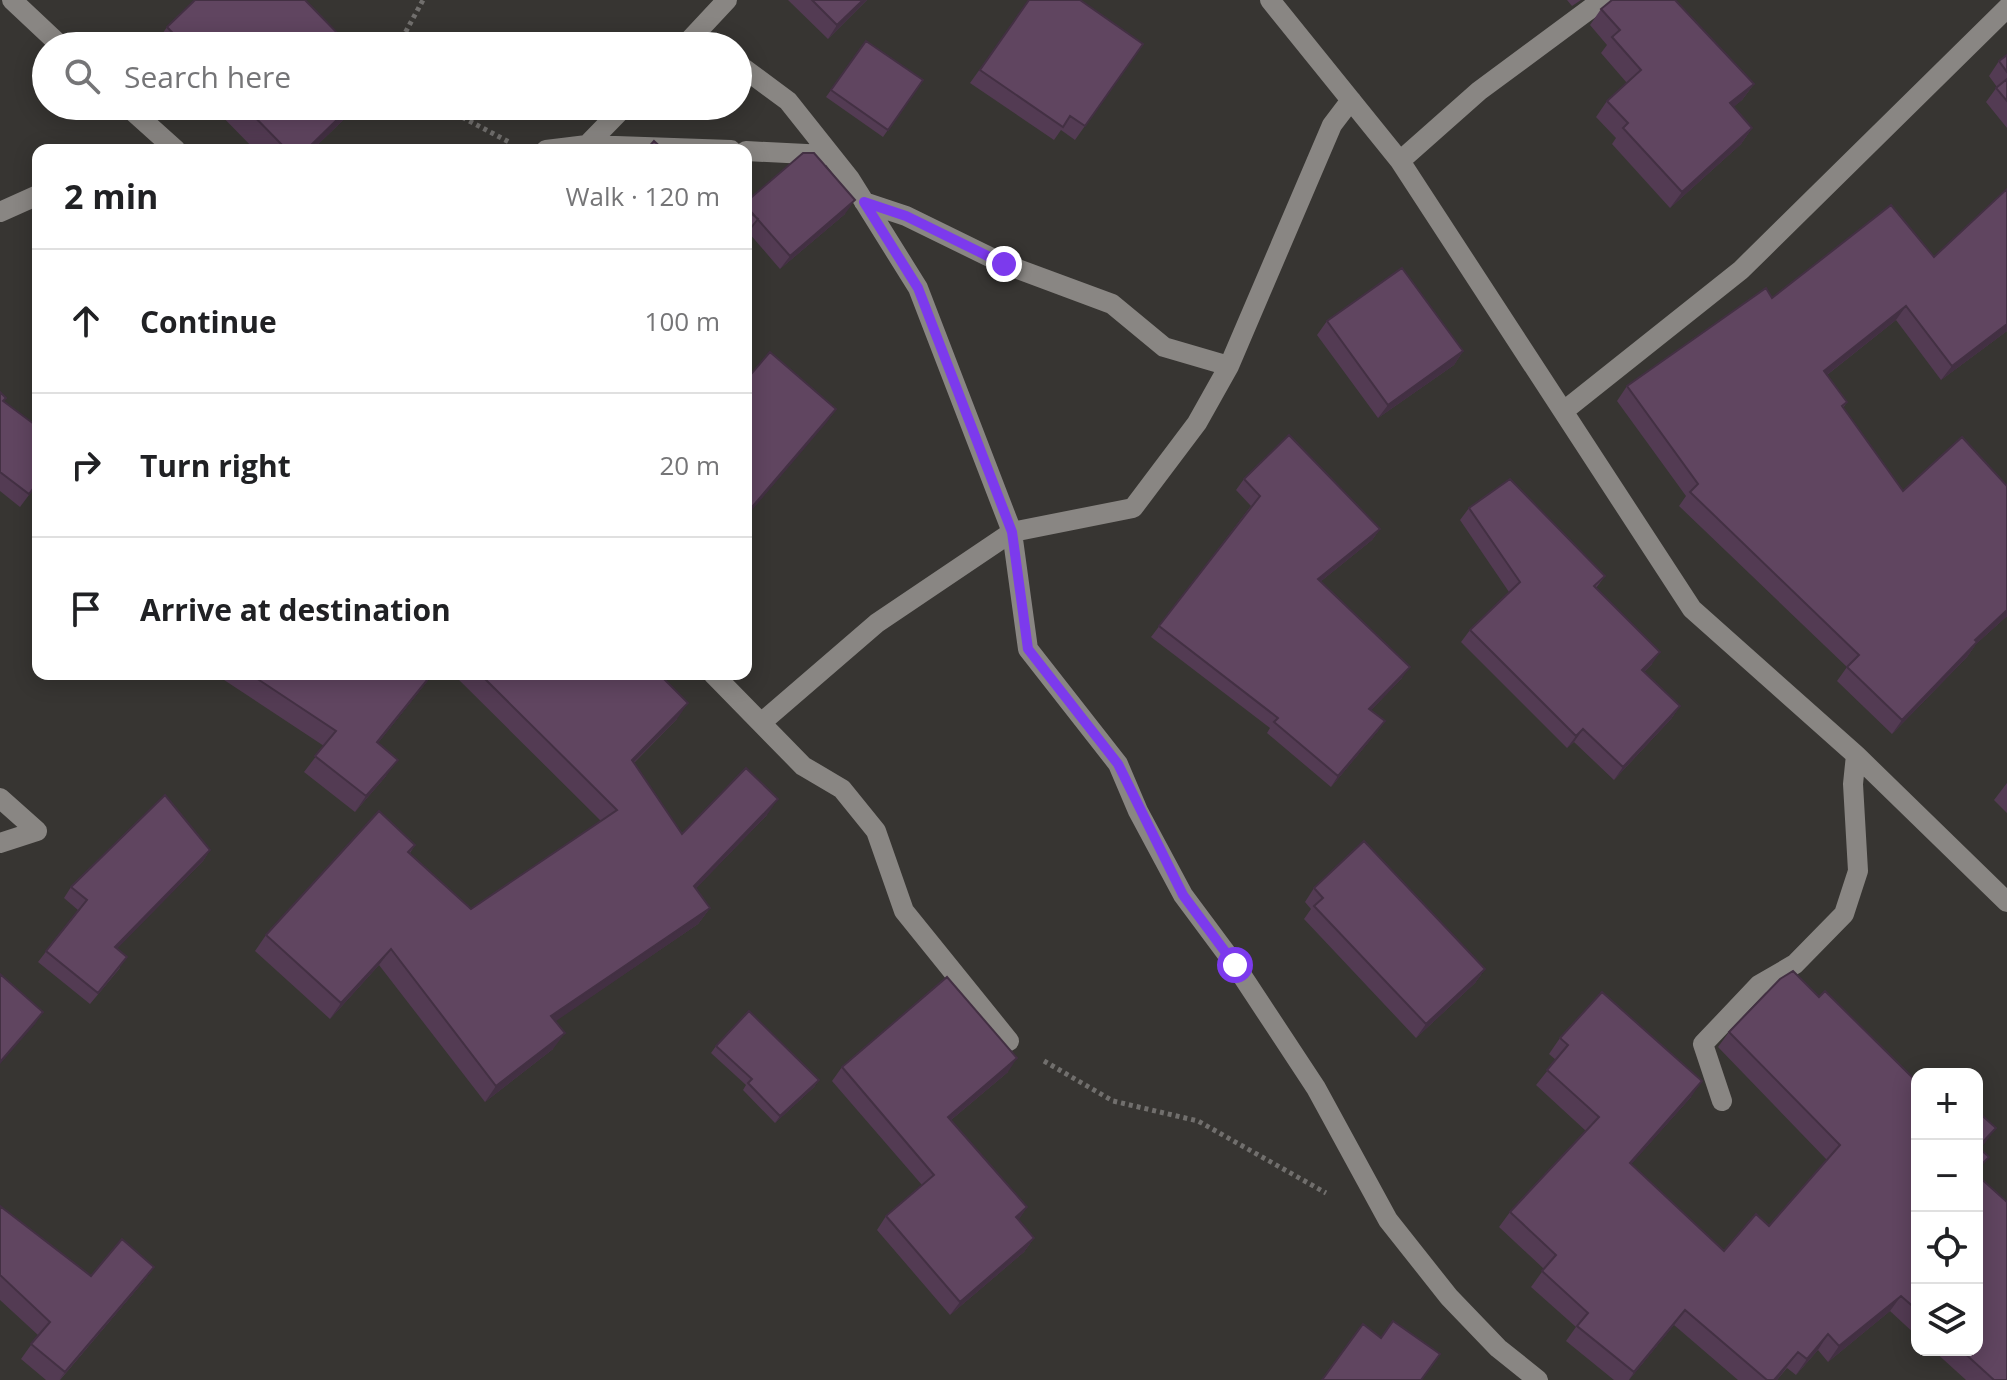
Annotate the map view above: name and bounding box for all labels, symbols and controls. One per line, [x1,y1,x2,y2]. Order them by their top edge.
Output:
search box [32,32,752,120]
icon: search [60,54,104,98]
text: Search here [124,56,291,97]
text: 2 min [64,173,158,219]
text: Walk · 120 m [566,178,720,214]
route end [986,246,1022,282]
icon: ahead [64,299,108,343]
text: Continue [140,301,277,342]
text: 100 m [645,303,720,339]
icon: right [64,443,108,487]
text: Turn right [140,445,291,486]
text: 20 m [659,447,720,483]
icon: arrive [64,587,108,631]
text: Arrive at destination [140,589,451,630]
route start [1217,947,1253,983]
map controls [1911,1068,1983,1356]
button: + [1911,1068,1983,1140]
button: − [1911,1140,1983,1212]
button: locate [1911,1212,1983,1284]
button: layers [1911,1284,1983,1356]

